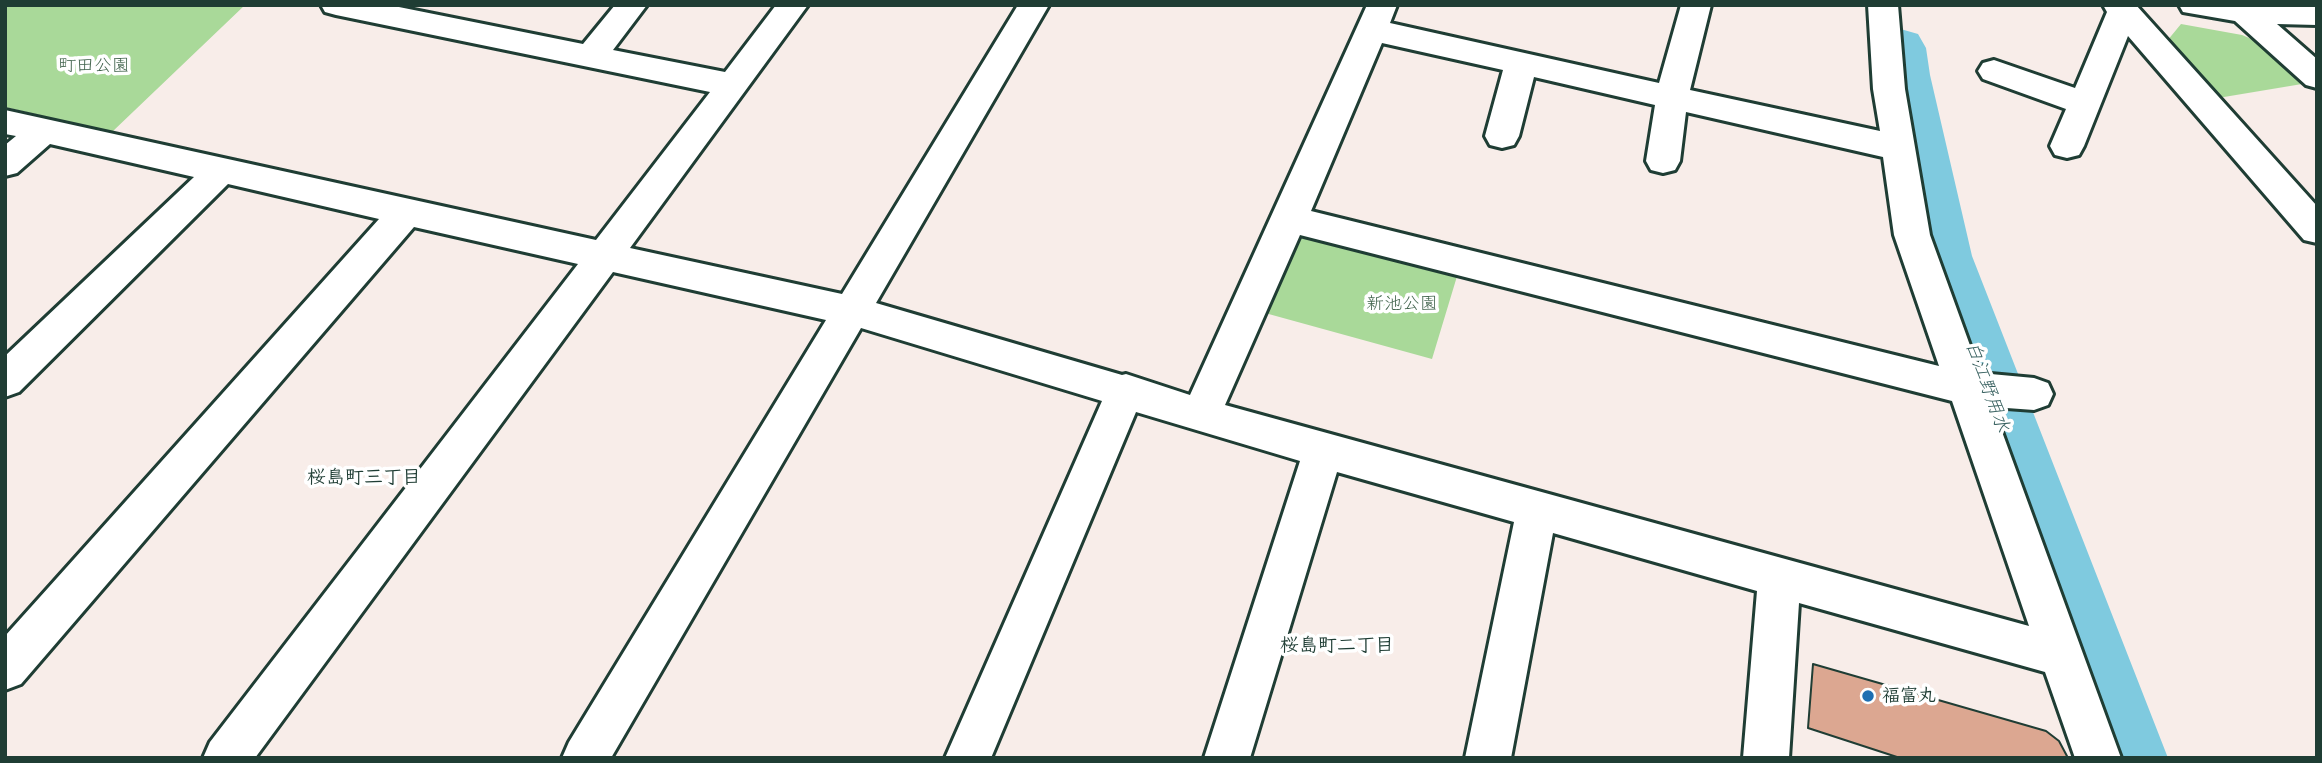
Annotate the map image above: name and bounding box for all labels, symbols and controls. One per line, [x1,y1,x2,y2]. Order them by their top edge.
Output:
park label: 町田公園 [58,55,130,77]
park label: 新池公園 [1366,293,1438,315]
water label: 白江野用水 [1960,338,2014,436]
district label: 桜島町三丁目 [307,467,421,489]
district label: 桜島町二丁目 [1280,635,1394,657]
place label: 福富丸 [1882,685,1936,707]
marker: 福富丸 [1860,688,1876,704]

